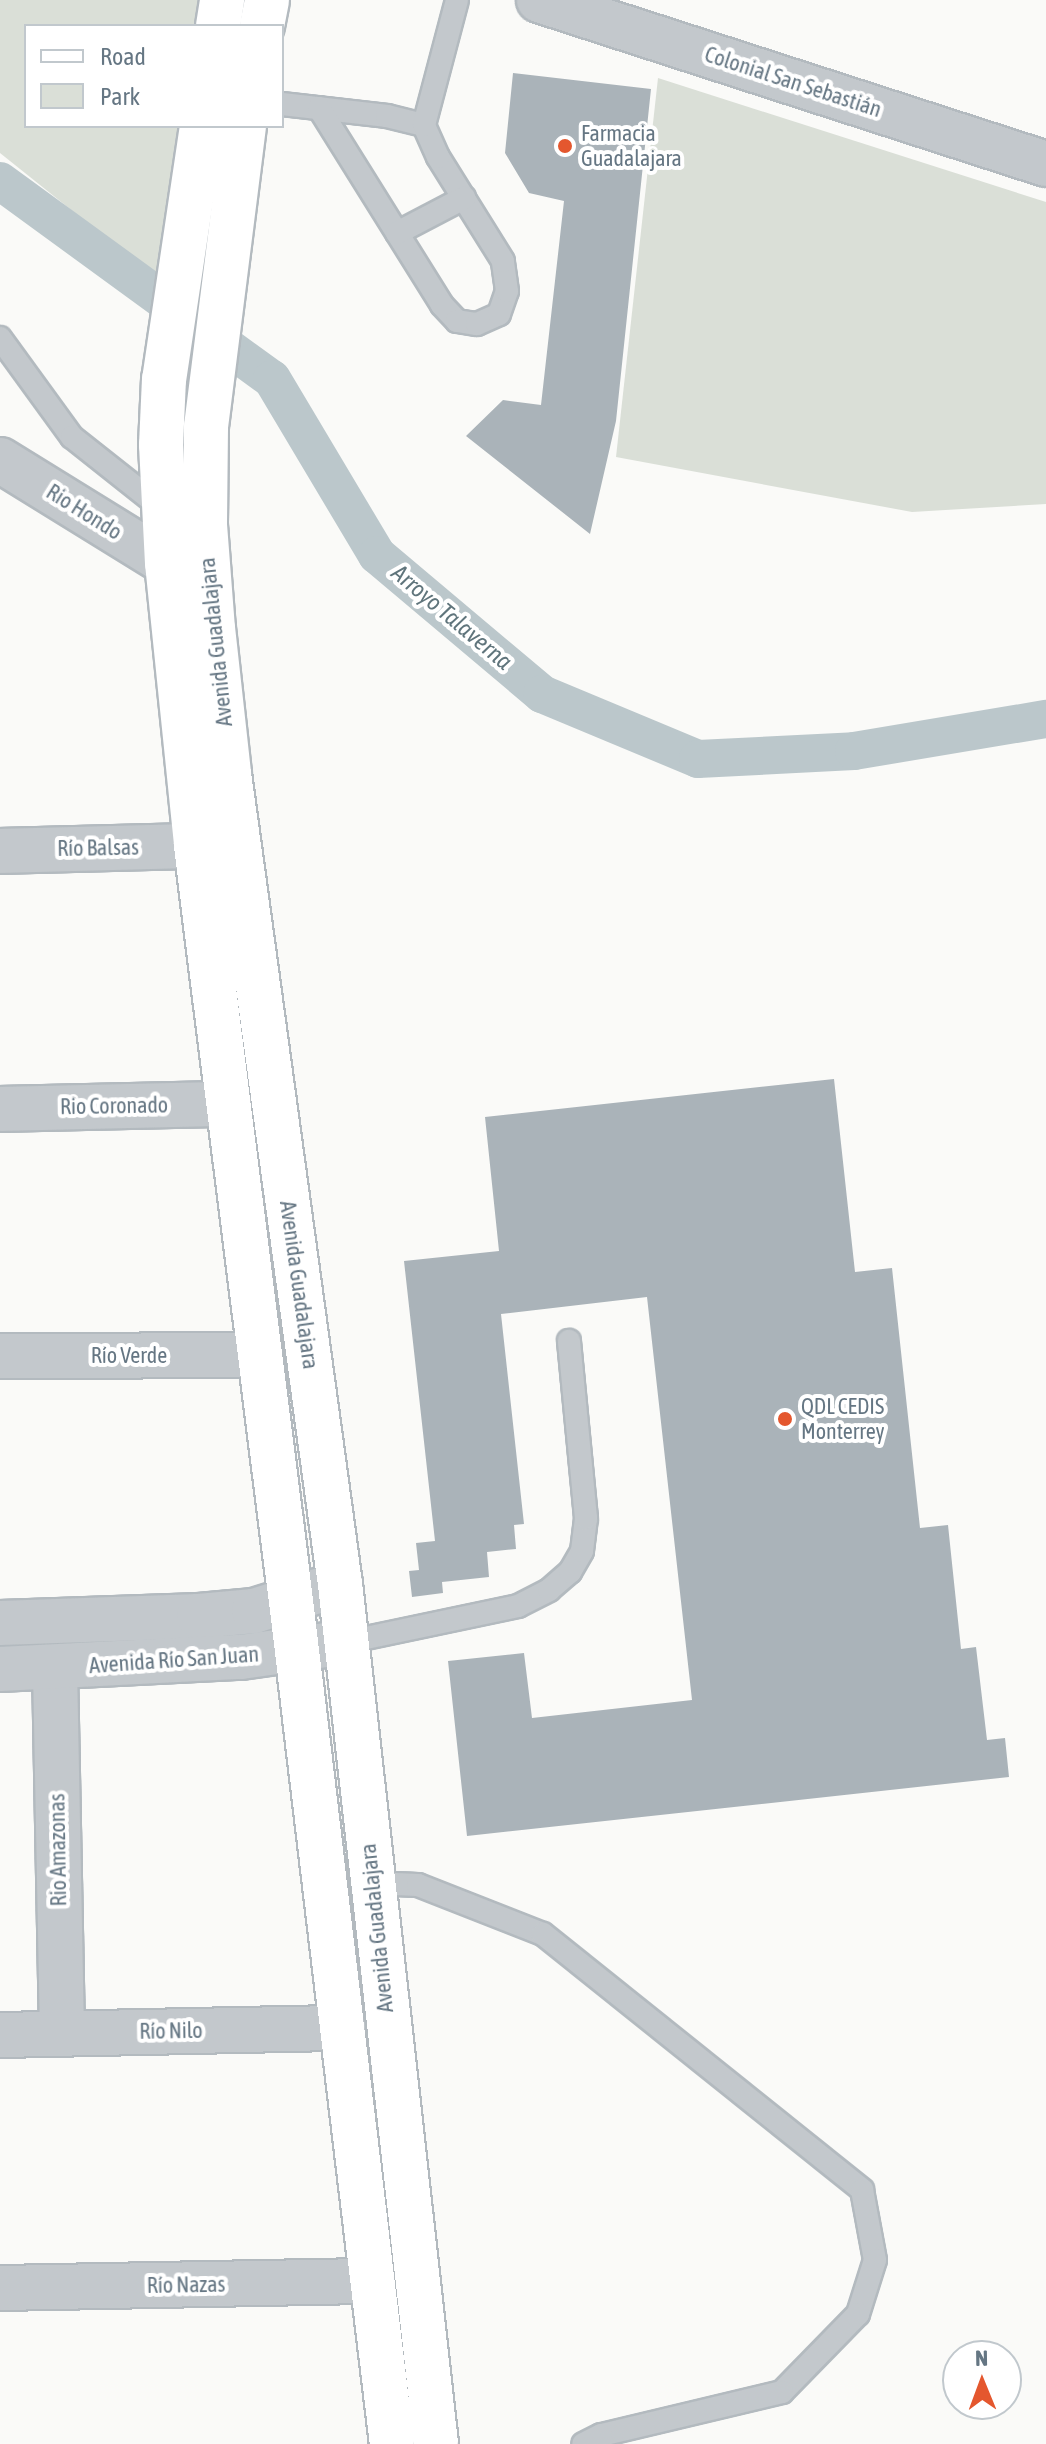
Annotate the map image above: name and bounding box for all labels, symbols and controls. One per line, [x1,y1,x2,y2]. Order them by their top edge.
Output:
legend [24,24,284,128]
street label: Colonial San Sebastián [701,41,885,123]
text: Road [100,43,146,70]
text: Park [100,83,140,110]
place label: Farmacia Guadalajara [581,120,682,172]
marker: Farmacia Guadalajara [556,137,574,155]
street label: Rio Hondo [41,479,127,545]
street label: Avenida Guadalajara [194,556,238,728]
water label: Arroyo Talaverna [386,558,518,676]
street label: Río Balsas [57,834,139,862]
street label: Rio Coronado [60,1092,168,1120]
street label: Avenida Guadalajara [274,1199,324,1371]
street label: Río Verde [91,1343,167,1369]
place label: QDL CEDIS Monterrey [801,1393,885,1444]
marker: QDL CEDIS Monterrey [776,1410,794,1428]
street label: Avenida Río San Juan [88,1641,260,1679]
street label: Rio Amazonas [44,1793,72,1907]
street label: Avenida Guadalajara [355,1842,399,2014]
street label: Río Nilo [139,2017,203,2045]
street label: Río Nazas [147,2271,225,2299]
north arrow [942,2340,1022,2420]
text: N [975,2345,988,2371]

